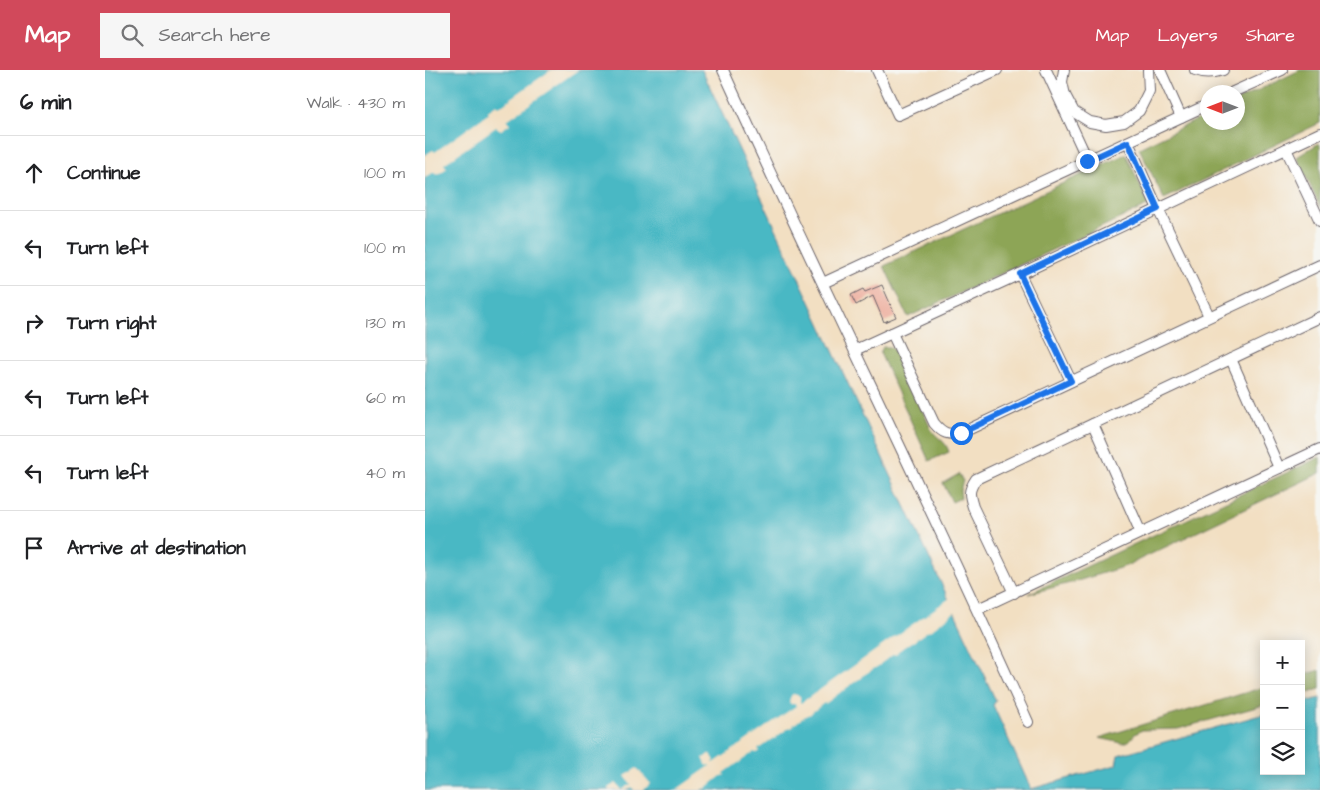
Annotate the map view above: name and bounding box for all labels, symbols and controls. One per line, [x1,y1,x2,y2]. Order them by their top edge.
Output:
search box [100,13,450,58]
text: Map [25,18,70,52]
icon: search [118,21,146,49]
text: Search here [158,22,271,49]
text: Map [1095,23,1129,48]
text: Layers [1157,23,1218,48]
text: Share [1246,23,1295,48]
north arrow [1200,85,1245,130]
text: 6 min [20,88,72,117]
text: Walk · 430 m [306,92,405,114]
route end [1076,150,1099,173]
icon: ahead [20,159,48,187]
text: Continue [67,160,141,187]
text: 100 m [364,162,405,184]
icon: left [20,234,48,262]
text: Turn left [67,235,148,262]
text: 100 m [364,237,405,259]
icon: right [20,309,48,337]
text: Turn right [67,310,156,337]
text: 130 m [366,312,405,334]
icon: left [20,384,48,412]
text: Turn left [67,385,148,412]
text: 60 m [366,387,405,409]
route start [950,422,973,445]
icon: left [20,459,48,487]
text: Turn left [67,460,148,487]
text: 40 m [365,462,405,484]
icon: arrive [20,534,48,562]
text: Arrive at destination [67,535,246,562]
map controls [1260,640,1305,775]
button: + [1260,640,1305,685]
button: − [1260,685,1305,730]
button: layers [1260,730,1305,775]

